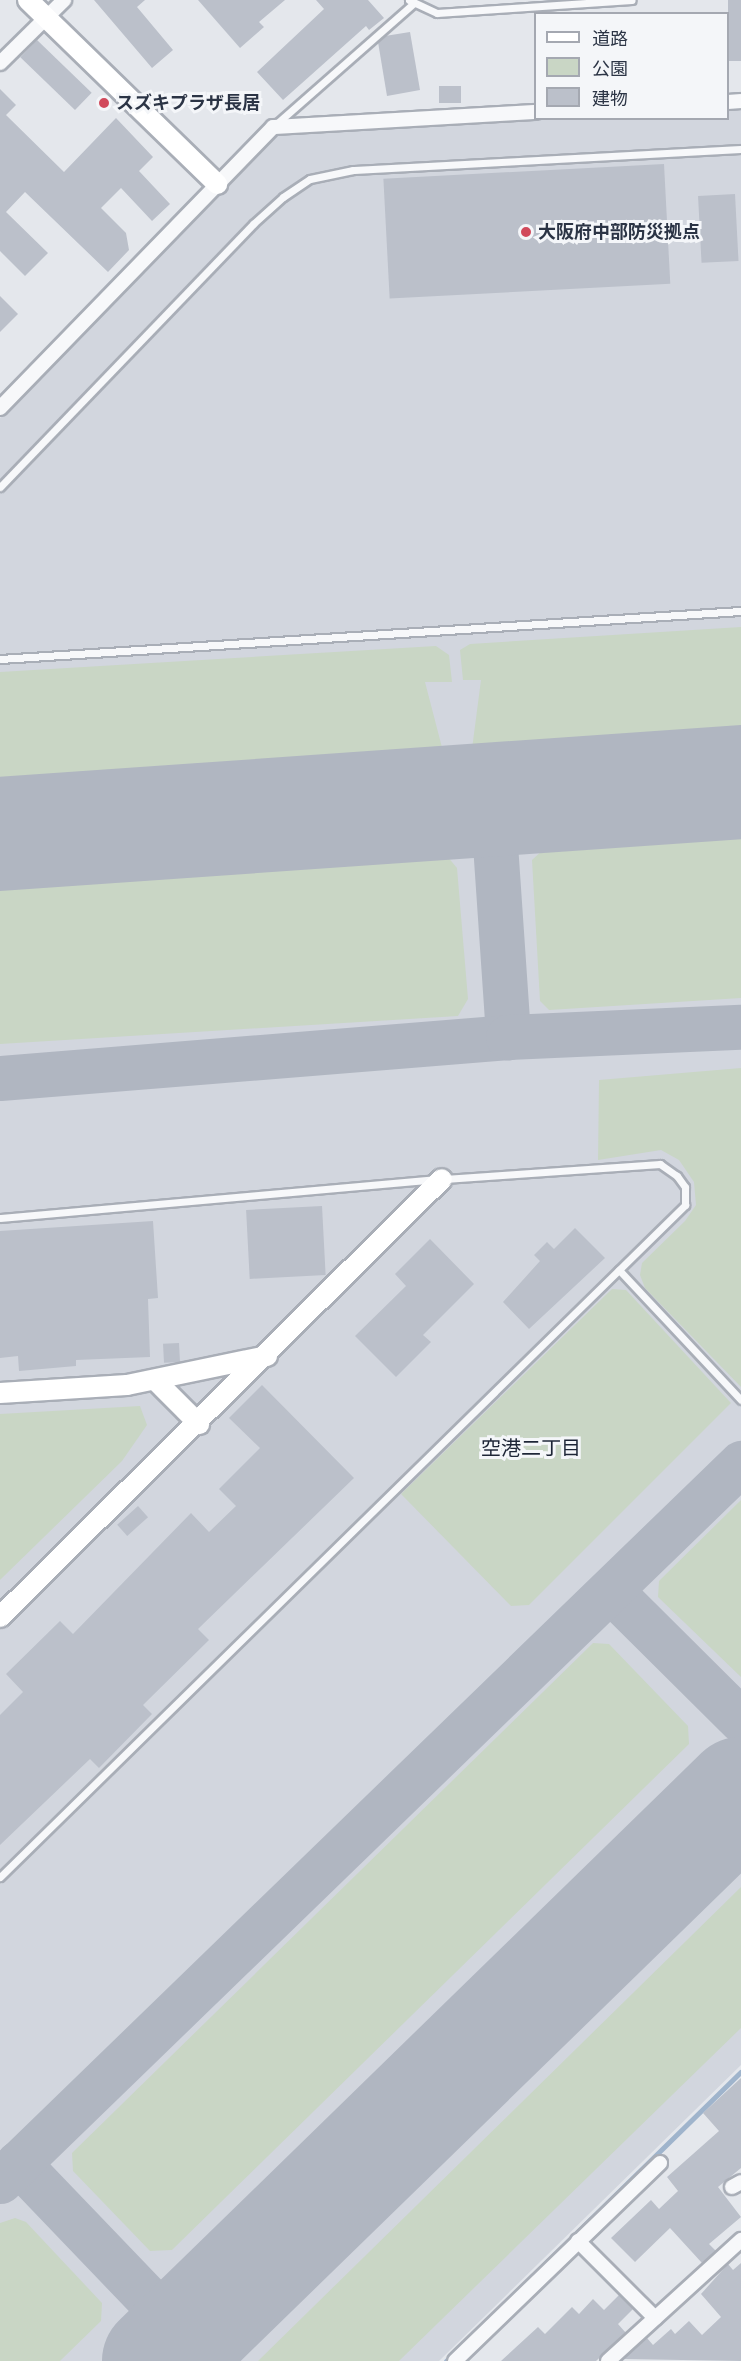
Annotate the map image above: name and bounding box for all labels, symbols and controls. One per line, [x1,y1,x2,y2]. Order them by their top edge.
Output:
legend [534,12,729,120]
text: 道路 [592,27,628,50]
text: 公園 [592,57,628,80]
text: 建物 [592,87,628,110]
place label: スズキプラザ長居 [116,92,260,114]
marker: スズキプラザ長居 [97,96,111,110]
place label: 大阪府中部防災拠点 [538,221,700,243]
marker: 大阪府中部防災拠点 [519,225,533,239]
district label: 空港二丁目 [481,1436,581,1460]

